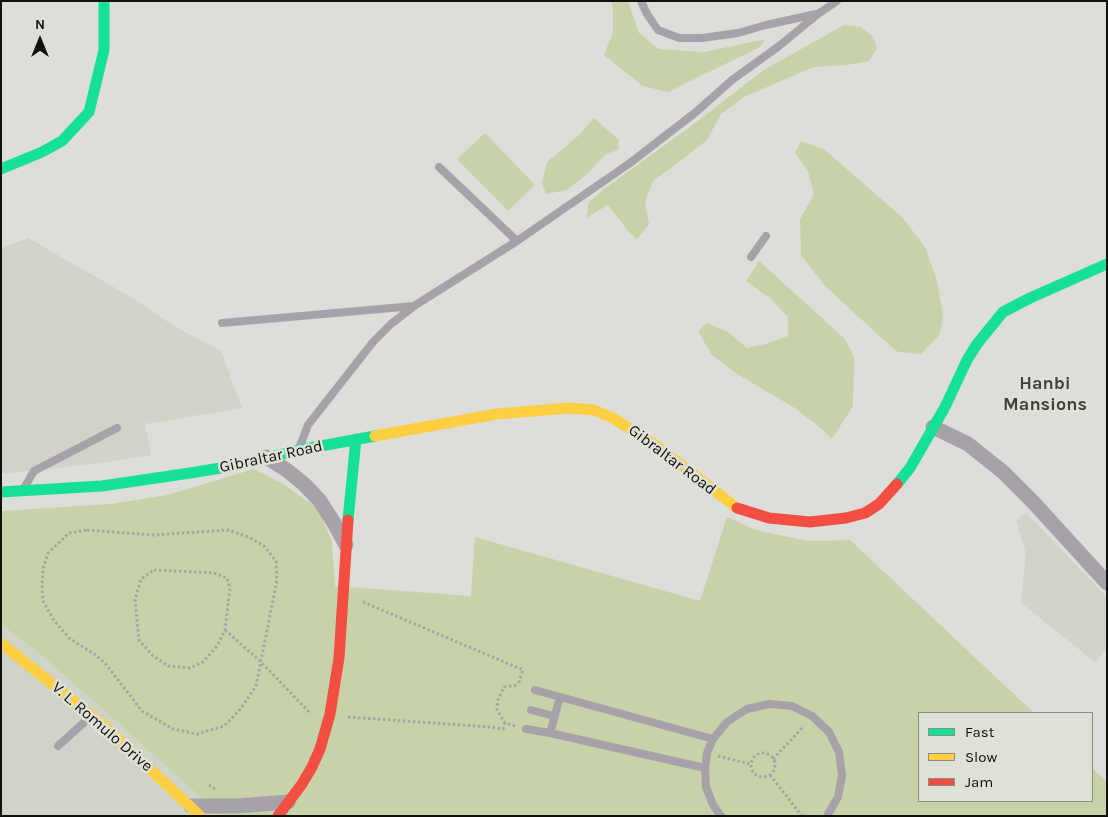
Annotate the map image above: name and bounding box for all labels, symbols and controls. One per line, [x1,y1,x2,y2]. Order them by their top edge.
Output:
north arrow [15,15,65,65]
text: N [35,16,45,33]
district label: Hanbi Mansions [1003,373,1087,416]
street label: Gibraltar Road [624,421,720,499]
street label: Gibraltar Road [218,437,324,477]
street label: V. L. Romulo Drive [48,678,156,776]
legend [918,712,1093,802]
text: Fast [965,723,994,741]
text: Slow [965,748,997,766]
text: Jam [965,773,993,791]

